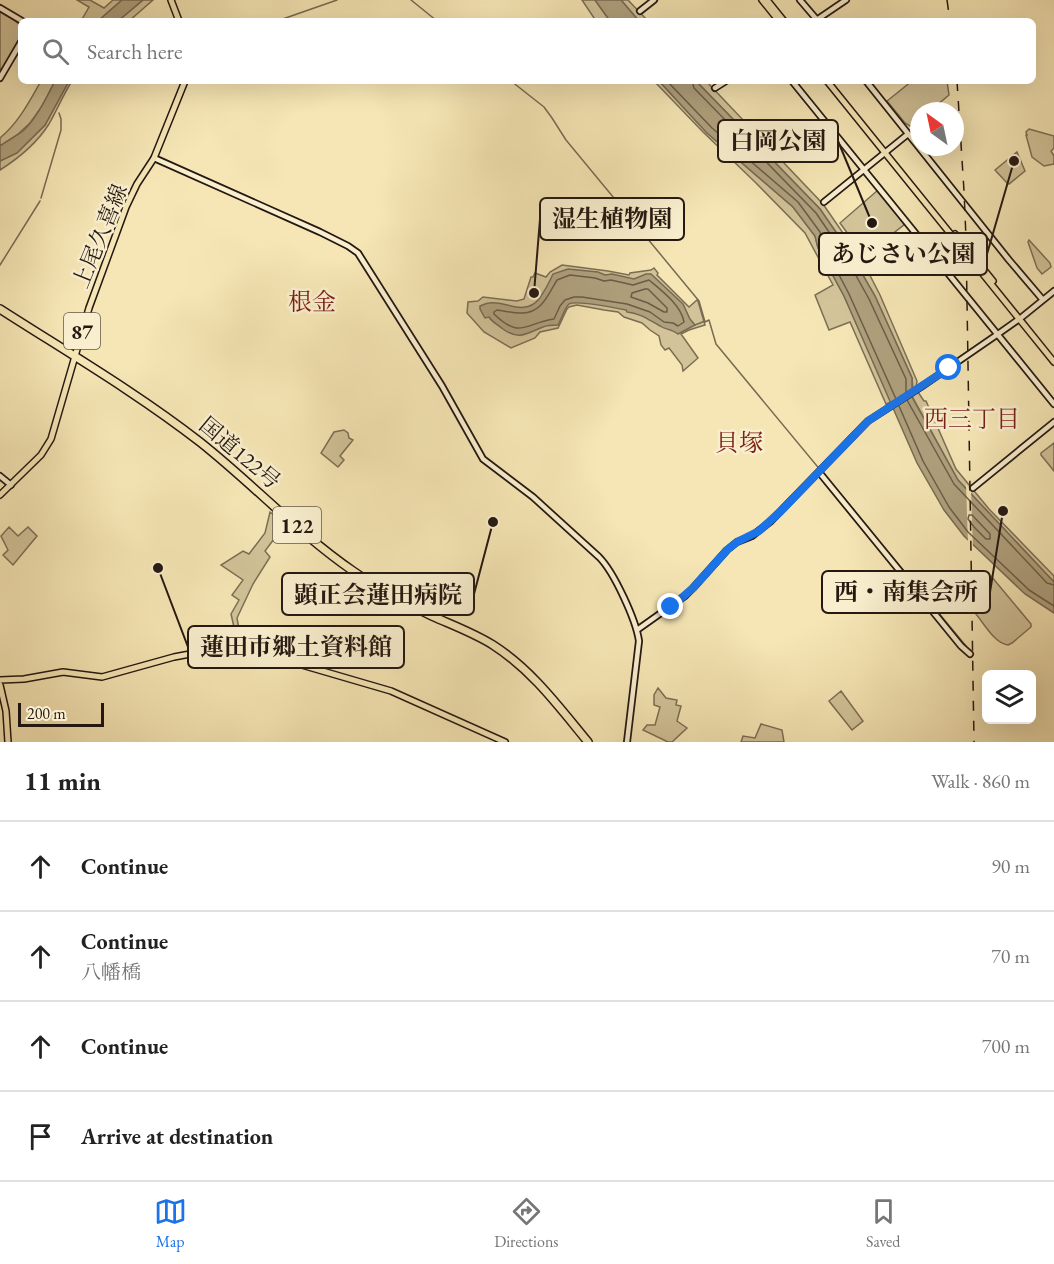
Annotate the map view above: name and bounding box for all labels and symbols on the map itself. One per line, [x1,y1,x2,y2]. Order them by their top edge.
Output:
north arrow [910,102,964,156]
callout: 白岡公園 [718,120,838,162]
text: 白岡公園 [730,125,826,156]
street label: 上尾久喜線 [66,180,134,292]
callout: 湿生植物園 [540,198,684,240]
text: 湿生植物園 [552,203,672,234]
callout: あじさい公園 [819,233,987,275]
text: あじさい公園 [831,238,975,269]
district label: 根金 [288,286,336,317]
road number: 87 [64,313,100,349]
route start [935,354,961,380]
district label: 西三丁目 [924,403,1020,434]
street label: 国道122号 [193,410,287,496]
district label: 貝塚 [715,427,763,458]
road number: 122 [273,507,321,543]
callout: 西・南集会所 [822,571,990,613]
callout: 顕正会蓮田病院 [282,573,474,615]
text: 西・南集会所 [834,576,978,607]
text: 顕正会蓮田病院 [294,579,462,610]
route end [657,593,683,619]
callout: 蓮田市郷土資料館 [188,626,404,668]
text: 蓮田市郷土資料館 [200,631,392,662]
scale bar [18,700,104,728]

